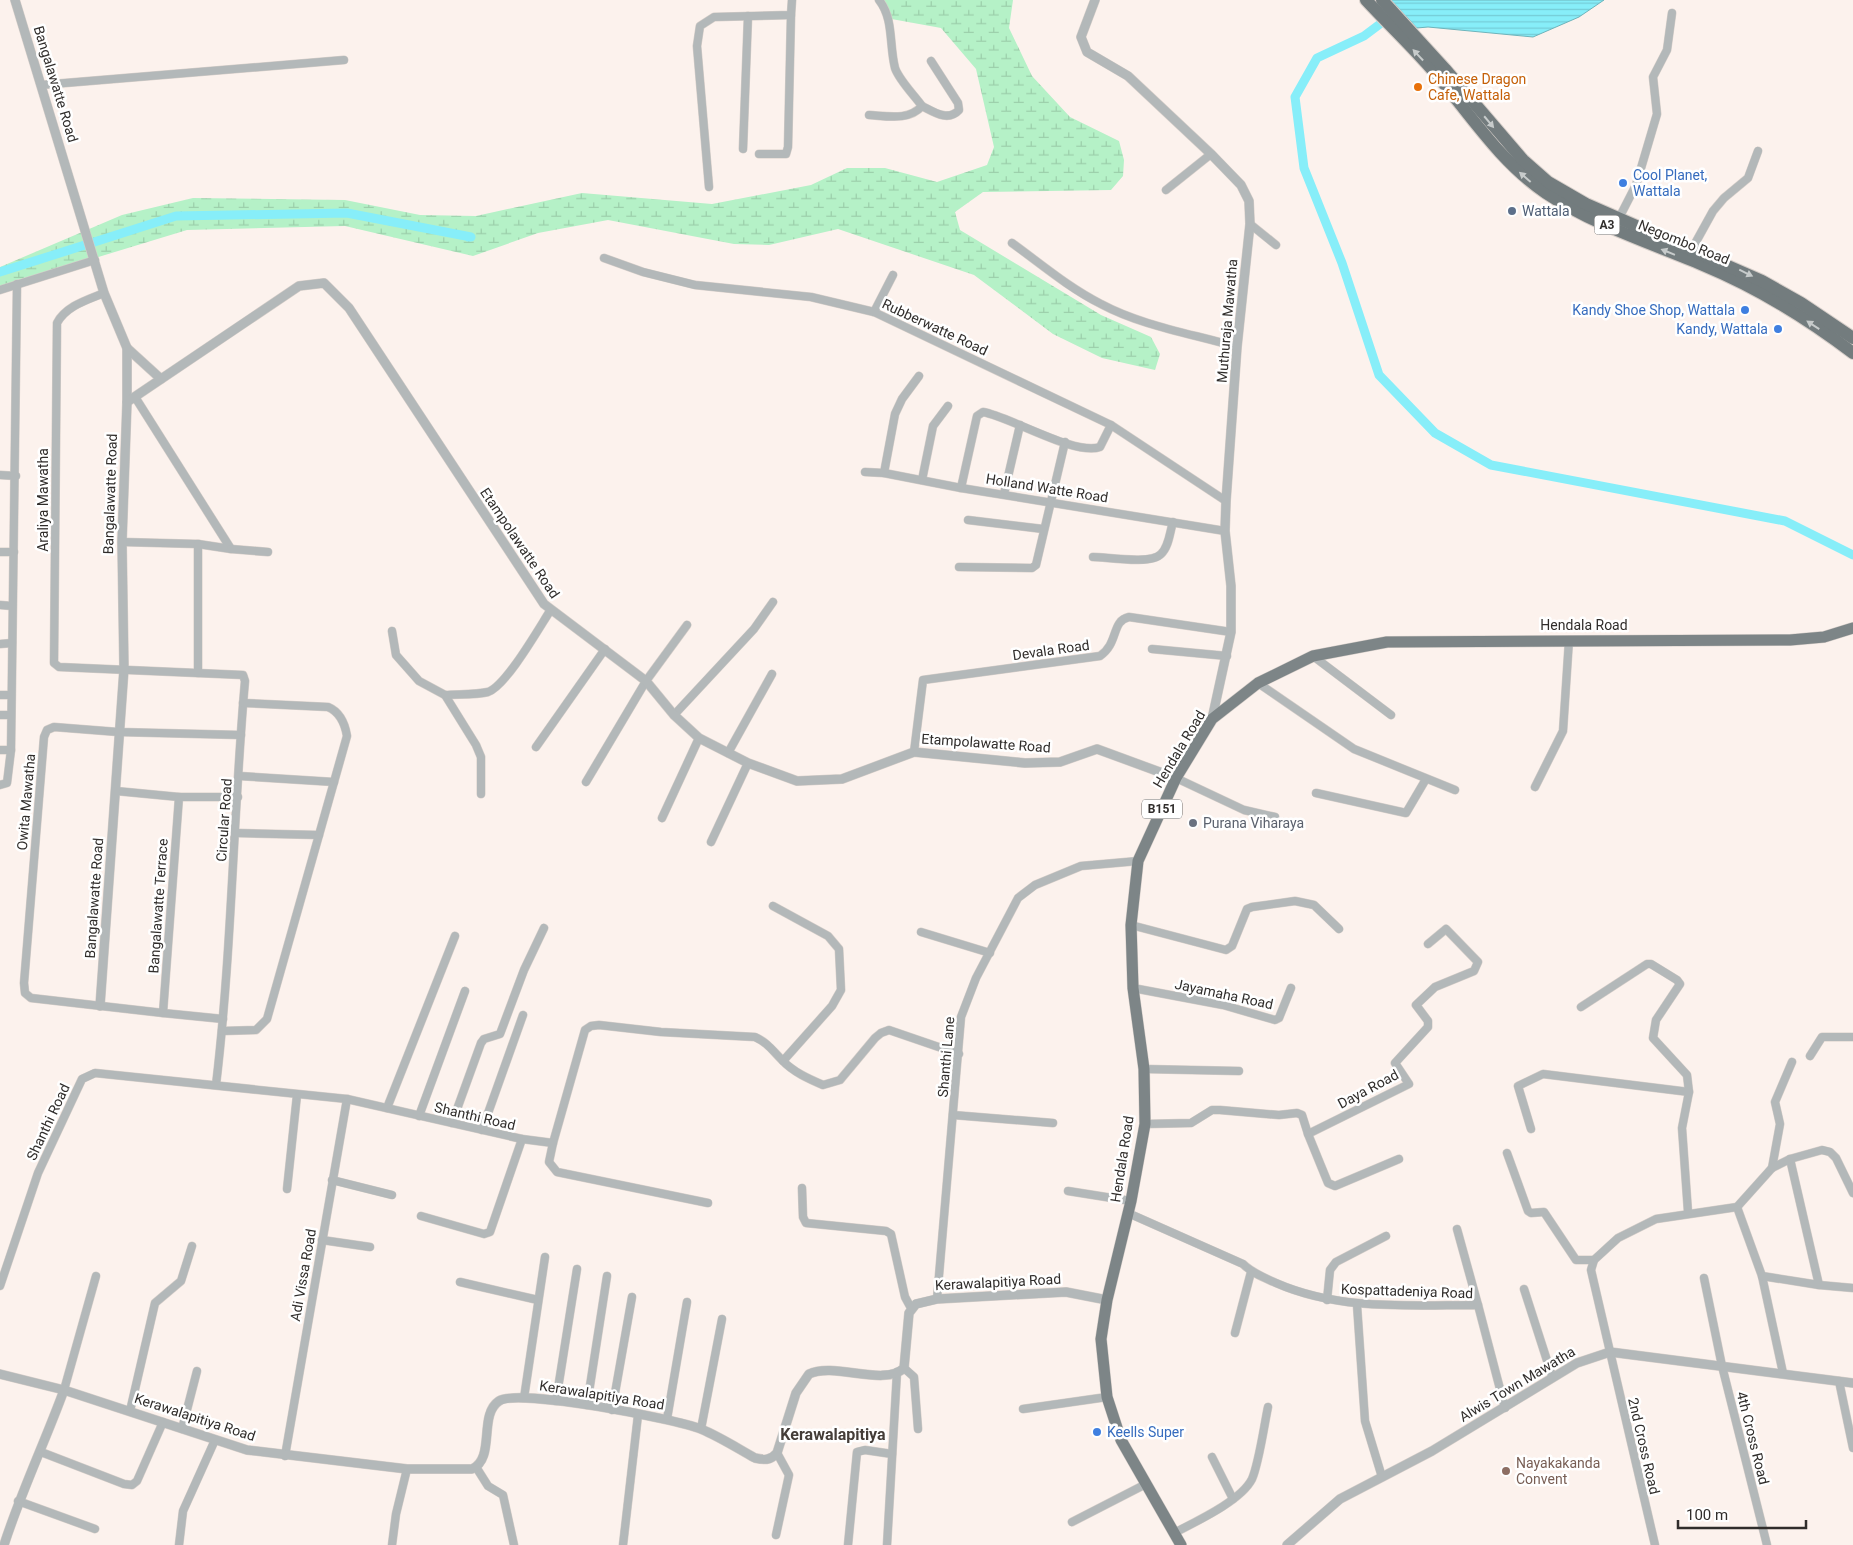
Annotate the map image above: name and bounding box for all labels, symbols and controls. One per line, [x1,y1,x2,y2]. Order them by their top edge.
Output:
street label: Bangalawatte Road [31,24,81,144]
one-way arrow [1412,49,1424,61]
place label: Chinese Dragon Cafe, Wattala [1428,71,1526,103]
marker: Chinese Dragon Cafe, Wattala [1412,81,1424,93]
one-way arrow [1483,115,1494,128]
place label: Cool Planet, Wattala [1633,167,1708,199]
one-way arrow [1519,171,1532,182]
marker: Cool Planet, Wattala [1617,177,1629,189]
place label: Wattala [1522,203,1570,219]
marker: Wattala [1506,205,1518,217]
road number: A3 [1594,216,1620,234]
street label: Negombo Road [1636,216,1732,268]
one-way arrow [1661,247,1676,255]
street label: Muthuraja Mawatha [1214,258,1240,384]
one-way arrow [1739,269,1753,277]
street label: Rubberwatte Road [880,296,990,358]
place label: Kandy Shoe Shop, Wattala [1572,302,1735,318]
marker: Kandy Shoe Shop, Wattala [1739,304,1751,316]
one-way arrow [1807,320,1820,329]
place label: Kandy, Wattala [1676,321,1768,337]
marker: Kandy, Wattala [1772,323,1784,335]
street label: Bangalawatte Road [100,433,120,555]
street label: Araliya Mawatha [35,448,51,552]
street label: Holland Watte Road [985,470,1109,506]
street label: Etampolawatte Road [477,485,563,601]
street label: Hendala Road [1540,617,1628,633]
street label: Devala Road [1012,637,1090,663]
street label: Hendala Road [1150,707,1208,791]
street label: Etampolawatte Road [921,730,1051,756]
street label: Owita Mawatha [14,753,38,851]
street label: Circular Road [213,778,235,862]
road number: B151 [1142,800,1182,819]
place label: Purana Viharaya [1203,815,1304,831]
marker: Purana Viharaya [1187,817,1199,829]
street label: Bangalawatte Road [82,837,106,959]
street label: Bangalawatte Terrace [145,838,171,974]
street label: Jayamaha Road [1173,976,1275,1012]
street label: Shanthi Lane [935,1016,957,1098]
street label: Daya Road [1335,1066,1401,1112]
street label: Shanthi Road [23,1081,73,1163]
street label: Shanthi Road [433,1099,517,1133]
street label: Hendala Road [1107,1115,1137,1203]
street label: Adi Vissa Road [287,1227,319,1323]
street label: Kerawalapitiya Road [935,1271,1061,1293]
street label: Kospattadeniya Road [1341,1281,1473,1301]
street label: Alwis Town Mawatha [1456,1343,1578,1425]
street label: Kerawalapitiya Road [538,1377,666,1413]
street label: Kerawalapitiya Road [132,1390,258,1444]
street label: 4th Cross Road [1734,1390,1772,1486]
street label: 2nd Cross Road [1625,1396,1663,1496]
place label: Keells Super [1107,1424,1184,1440]
district label: Kerawalapitiya [780,1425,886,1444]
marker: Keells Super [1091,1426,1103,1438]
place label: Nayakakanda Convent [1516,1455,1600,1487]
marker: Nayakakanda Convent [1500,1465,1512,1477]
scale bar [1678,1498,1806,1530]
text: 100 m [1686,1506,1728,1524]

